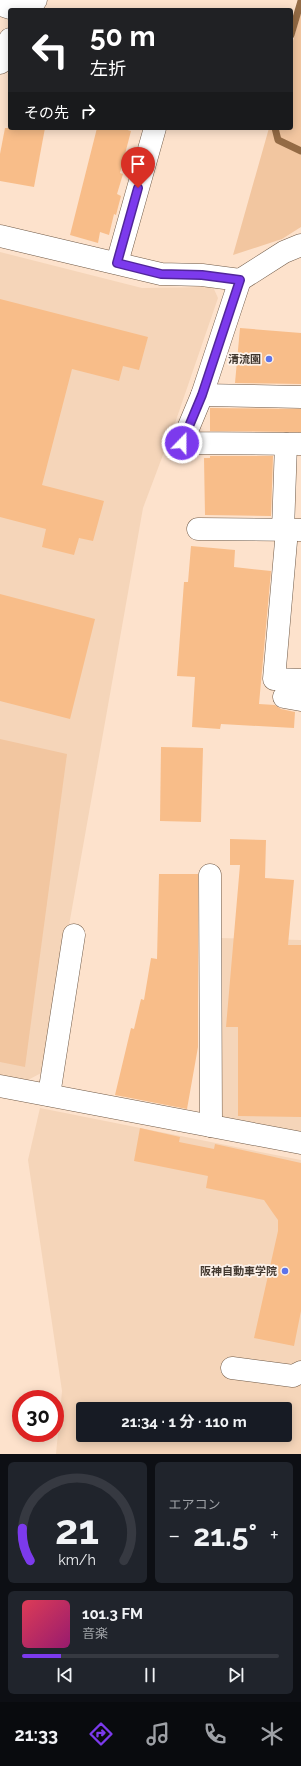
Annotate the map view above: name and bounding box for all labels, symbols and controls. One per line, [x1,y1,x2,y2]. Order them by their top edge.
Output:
text: 50 m [90,20,156,53]
icon: left [24,24,76,76]
text: 左折 [90,58,126,79]
icon: right [77,100,99,122]
text: その先 [24,104,69,122]
pin [121,147,155,188]
icon: arrive [127,153,149,175]
place label: 清流園 [228,353,261,366]
marker: 清流園 [264,354,274,364]
position arrow [161,422,203,464]
place label: 阪神自動車学院 [200,1265,277,1278]
marker: 阪神自動車学院 [280,1266,290,1276]
speed limit sign: 30 [12,1390,64,1442]
text: 21:34 · 1 分 · 110 m [121,1413,247,1431]
text: エアコン [169,1497,221,1512]
text: 21 [55,1504,99,1553]
text: 21.5° [193,1518,257,1553]
text: − [169,1522,180,1548]
text: + [270,1522,279,1548]
text: km/h [58,1551,96,1567]
text: 101.3 FM [82,1605,143,1623]
text: 音楽 [82,1626,108,1641]
icon: previous [54,1664,76,1686]
icon: pause [139,1664,161,1686]
icon: next [225,1664,247,1686]
icon: directions [87,1720,115,1748]
icon: music [144,1720,172,1748]
icon: phone [201,1720,229,1748]
icon: climate [258,1720,286,1748]
text: 21:33 [15,1724,58,1745]

